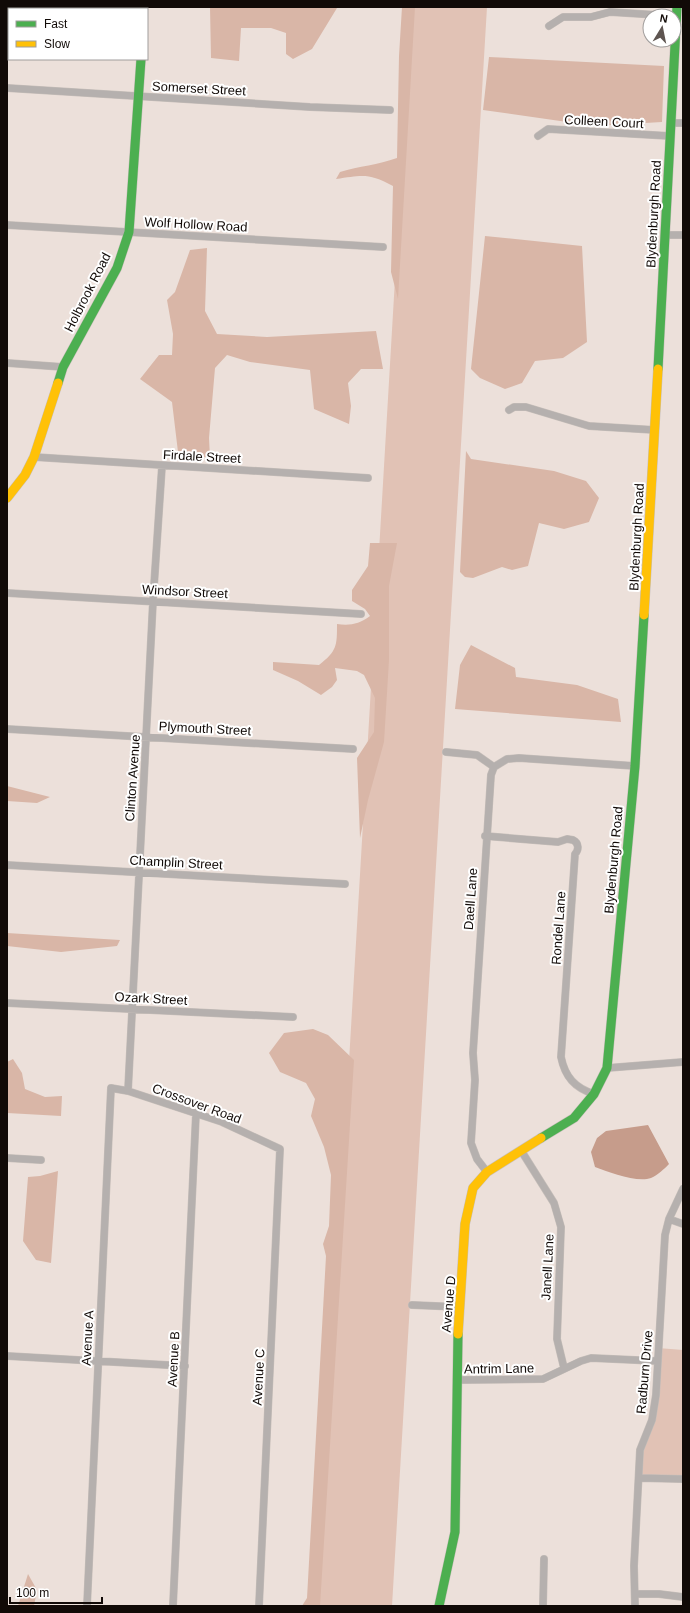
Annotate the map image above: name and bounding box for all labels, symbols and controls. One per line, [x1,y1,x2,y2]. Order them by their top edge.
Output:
legend [8,8,148,60]
north arrow [642,8,682,48]
text: N [659,12,669,25]
text: Fast [44,17,68,31]
text: Slow [44,37,70,51]
street label: Somerset Street [152,79,247,98]
street label: Colleen Court [564,112,644,131]
street label: Blydenburgh Road [643,160,664,268]
street label: Wolf Hollow Road [144,214,248,235]
street label: Holbrook Road [61,250,114,334]
street label: Firdale Street [163,447,242,466]
street label: Blydenburgh Road [626,483,647,591]
street label: Windsor Street [142,582,229,601]
street label: Plymouth Street [158,719,252,738]
street label: Clinton Avenue [122,734,143,822]
street label: Blydenburgh Road [601,806,626,914]
street label: Champlin Street [129,853,223,872]
street label: Daell Lane [461,868,480,931]
street label: Rondel Lane [548,891,569,965]
street label: Ozark Street [114,989,188,1008]
street label: Crossover Road [150,1080,244,1127]
street label: Janell Lane [538,1233,557,1301]
street label: Avenue D [439,1275,458,1333]
street label: Avenue A [79,1310,96,1366]
street label: Radburn Drive [633,1330,656,1414]
street label: Avenue B [165,1331,182,1387]
street label: Avenue C [250,1348,267,1406]
street label: Antrim Lane [464,1360,534,1377]
scale bar [10,1579,102,1605]
text: 100 m [16,1586,49,1600]

